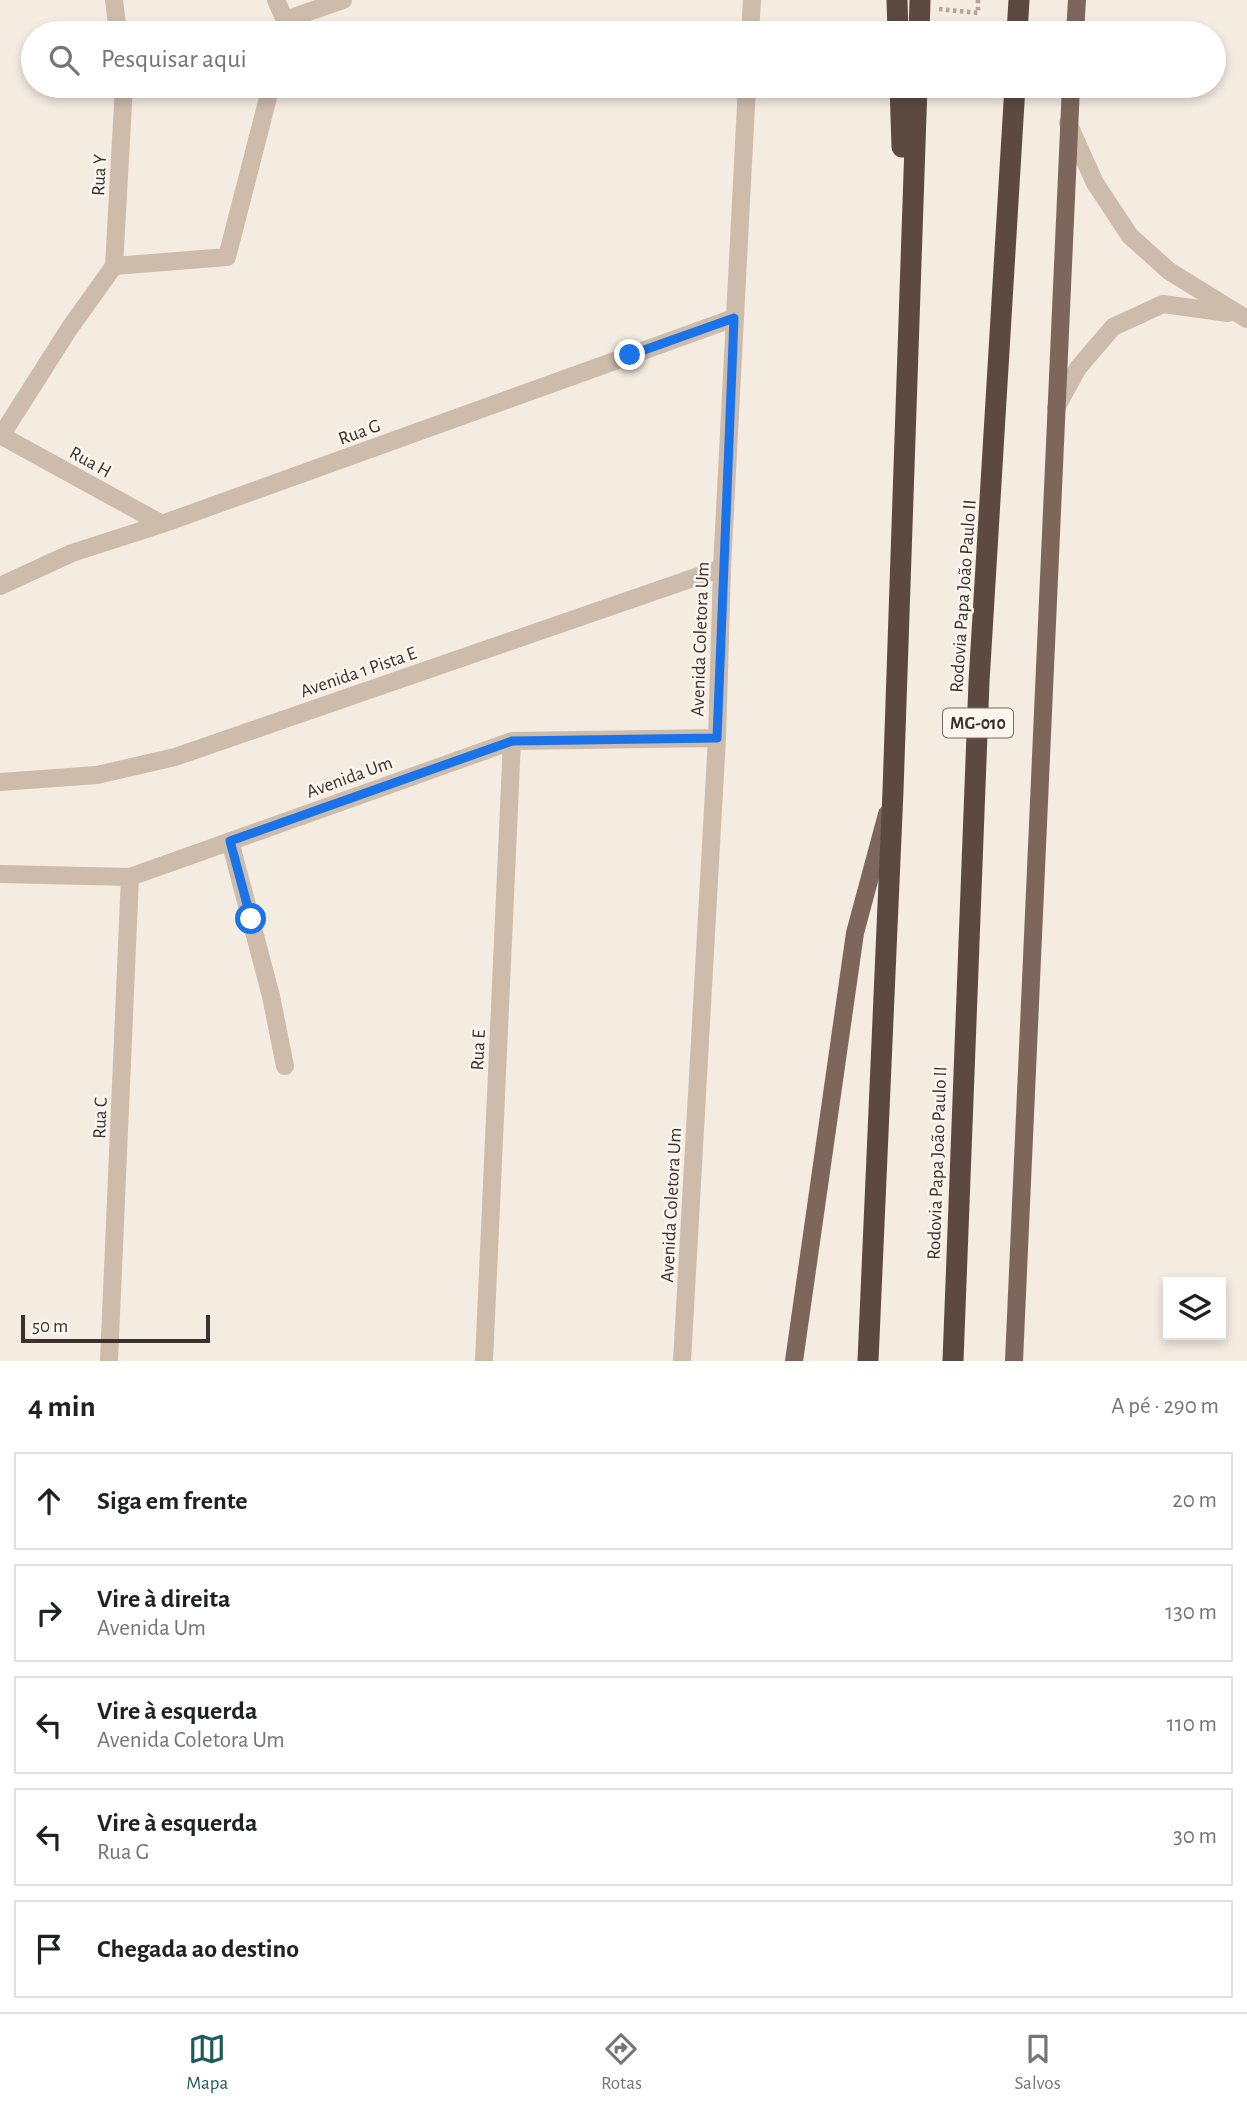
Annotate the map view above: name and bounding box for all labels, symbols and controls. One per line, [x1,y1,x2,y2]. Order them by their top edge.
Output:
search box [21,21,1226,98]
icon: search [45,41,83,79]
text: Pesquisar aqui [101,46,247,72]
street label: Rua Y [89,154,110,196]
route end [614,339,645,370]
street label: Rua G [336,416,383,449]
street label: Rua H [66,443,114,481]
street label: Rodovia Papa João Paulo II [947,499,980,693]
street label: Avenida Coletora Um [688,561,713,717]
street label: Avenida 1 Pista E [298,644,419,701]
road number: MG-010 [943,708,1013,738]
street label: Avenida Um [304,753,395,802]
route start [235,903,266,934]
street label: Rua E [468,1029,489,1071]
street label: Rodovia Papa João Paulo II [925,1066,950,1260]
street label: Rua C [90,1097,111,1139]
street label: Avenida Coletora Um [658,1127,685,1283]
map controls [1163,1277,1226,1340]
button: layers [1163,1277,1226,1340]
scale bar [21,1312,210,1344]
text: 50 m [32,1317,68,1336]
text: 4 min [28,1392,96,1422]
text: A pé · 290 m [1111,1395,1219,1418]
icon: ahead [30,1482,68,1520]
text: Siga em frente [97,1488,248,1514]
text: 20 m [1172,1489,1217,1512]
text: Vire à direita [97,1586,231,1612]
icon: right [30,1594,68,1632]
text: 130 m [1165,1601,1217,1624]
text: Avenida Um [97,1617,206,1640]
text: Vire à esquerda [97,1698,258,1724]
icon: left [30,1706,68,1744]
text: 110 m [1167,1713,1217,1736]
text: Avenida Coletora Um [97,1729,285,1752]
text: Vire à esquerda [97,1810,258,1836]
icon: left [30,1818,68,1856]
text: 30 m [1173,1825,1217,1848]
text: Rua G [97,1841,149,1864]
icon: arrive [30,1930,68,1968]
text: Chegada ao destino [97,1936,299,1962]
tab: Mapa [186,2030,228,2095]
tab: Rotas [601,2030,642,2095]
tab: Salvos [1015,2030,1061,2095]

